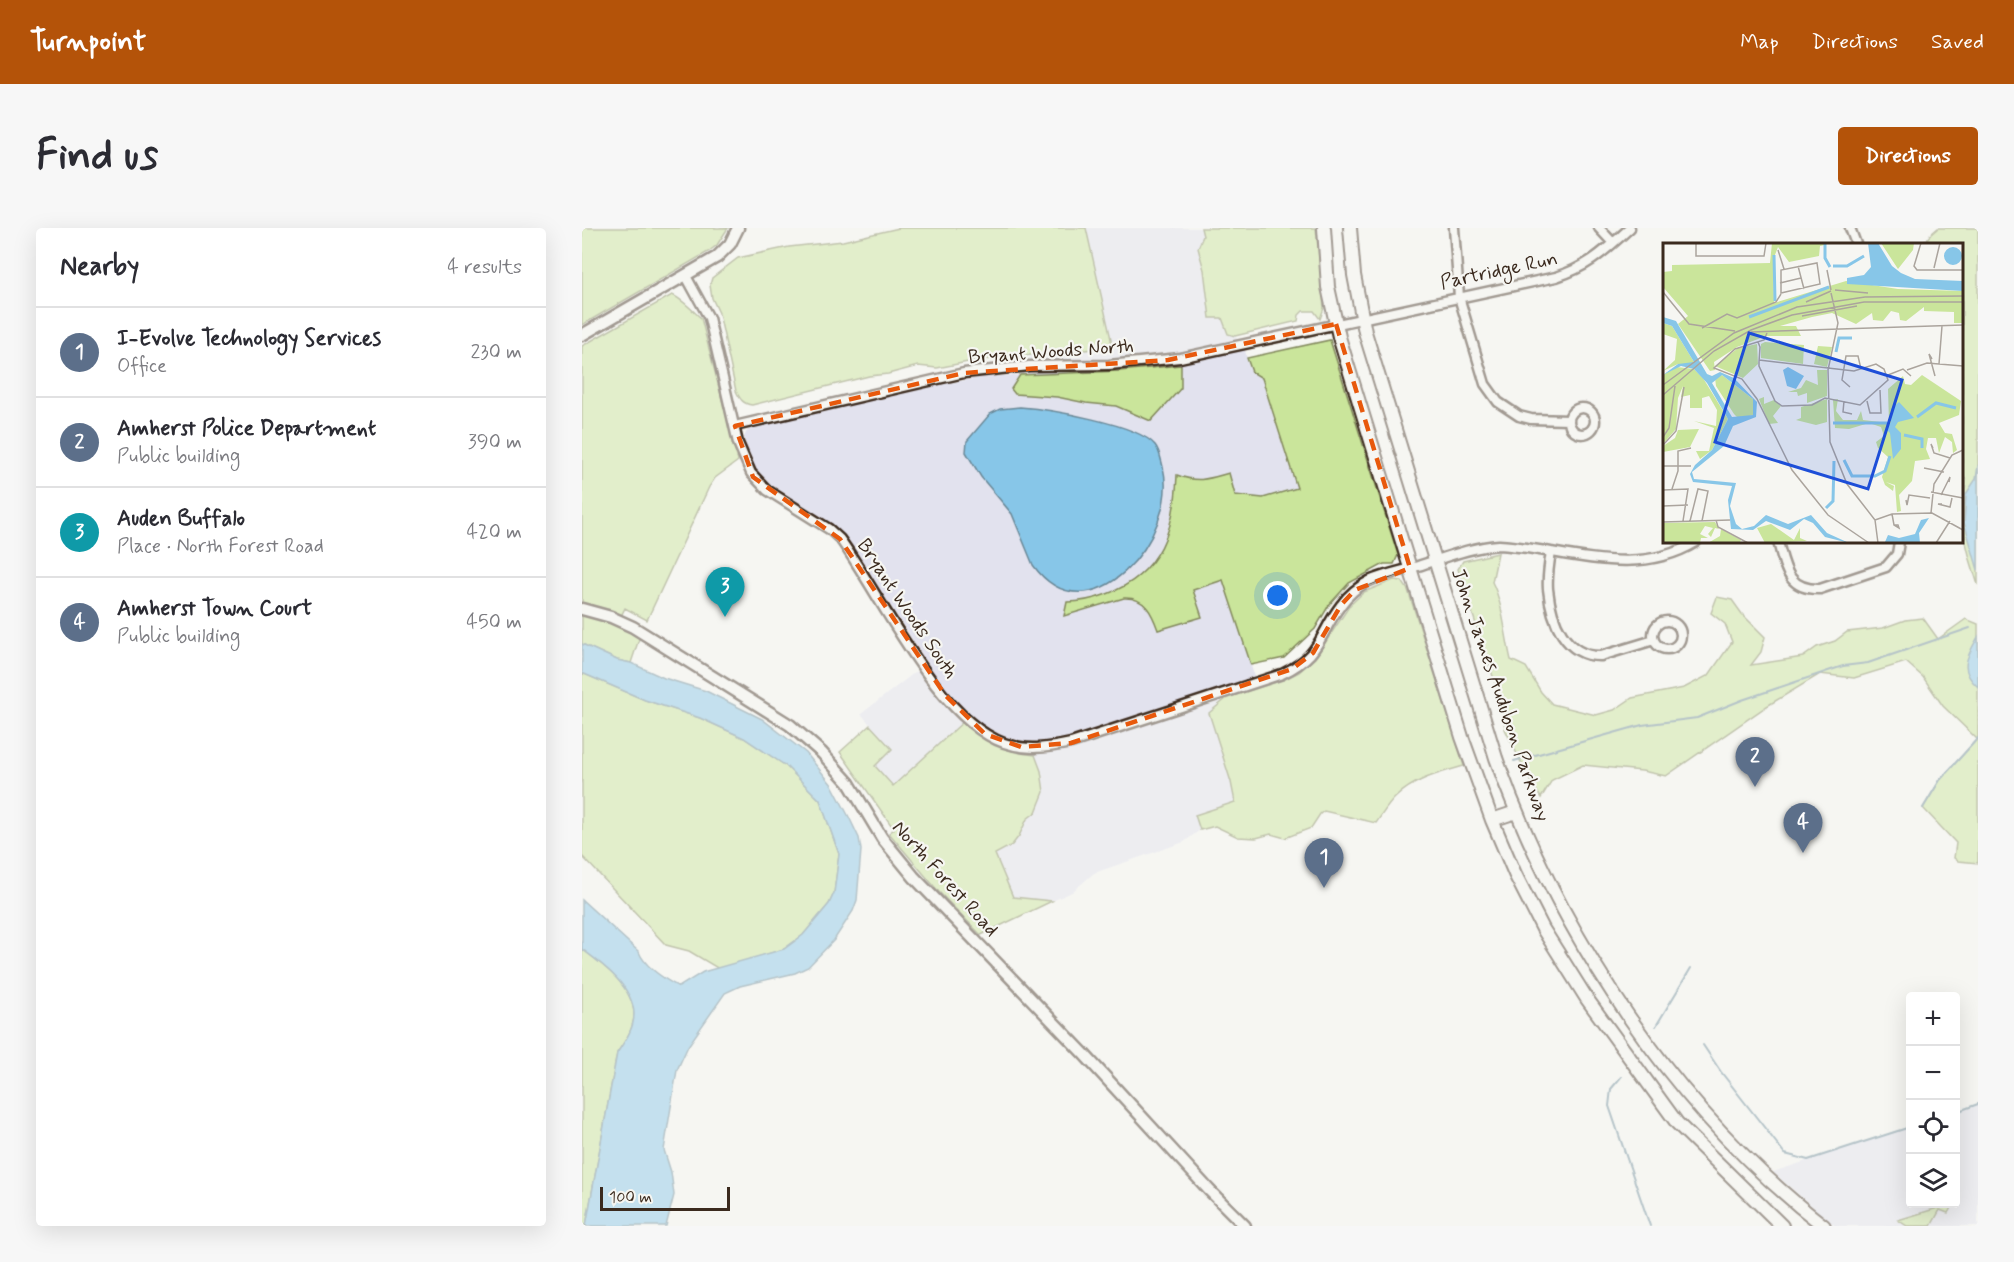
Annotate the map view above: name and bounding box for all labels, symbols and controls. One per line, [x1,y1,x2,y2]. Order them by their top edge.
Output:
text: Turnpoint [30,24,146,61]
text: Map [1740,28,1779,56]
text: Directions [1812,28,1898,56]
text: Saved [1931,28,1984,56]
button: Directions [1838,127,1978,185]
text: Find us [36,129,158,184]
inset map [1663,243,1963,543]
street label: Partridge Run [1438,245,1560,298]
text: Nearby [60,250,139,284]
text: 4 results [447,254,522,281]
text: I-Evolve Technology Services [117,325,381,353]
street label: Bryant Woods North [967,333,1135,371]
text: 1 [75,339,84,366]
text: 230 m [470,339,522,366]
text: Office [117,353,167,380]
text: Amherst Police Department [117,415,376,443]
text: 2 [75,429,84,456]
text: 390 m [468,429,522,456]
text: Public building [117,443,240,470]
text: Auden Buffalo [117,505,245,533]
text: 3 [75,519,84,546]
text: 420 m [466,519,522,546]
text: Place · North Forest Road [117,533,324,560]
street label: Bryant Woods South [850,534,964,684]
street label: John James Audubon Parkway [1444,565,1556,825]
pin: 3 [706,568,744,617]
your location [1263,581,1292,610]
text: Amherst Town Court [117,595,312,623]
text: 4 [74,609,85,636]
text: 450 m [466,609,522,636]
text: Public building [117,623,240,650]
pin: 2 [1736,738,1774,787]
pin: 4 [1784,804,1822,853]
street label: North Forest Road [886,815,1004,943]
pin: 1 [1304,838,1344,888]
map controls [1906,992,1960,1208]
button: + [1906,992,1960,1046]
button: − [1906,1046,1960,1100]
button: locate [1906,1100,1960,1154]
button: layers [1906,1154,1960,1208]
scale bar [600,1184,730,1212]
text: 100 m [609,1187,652,1208]

